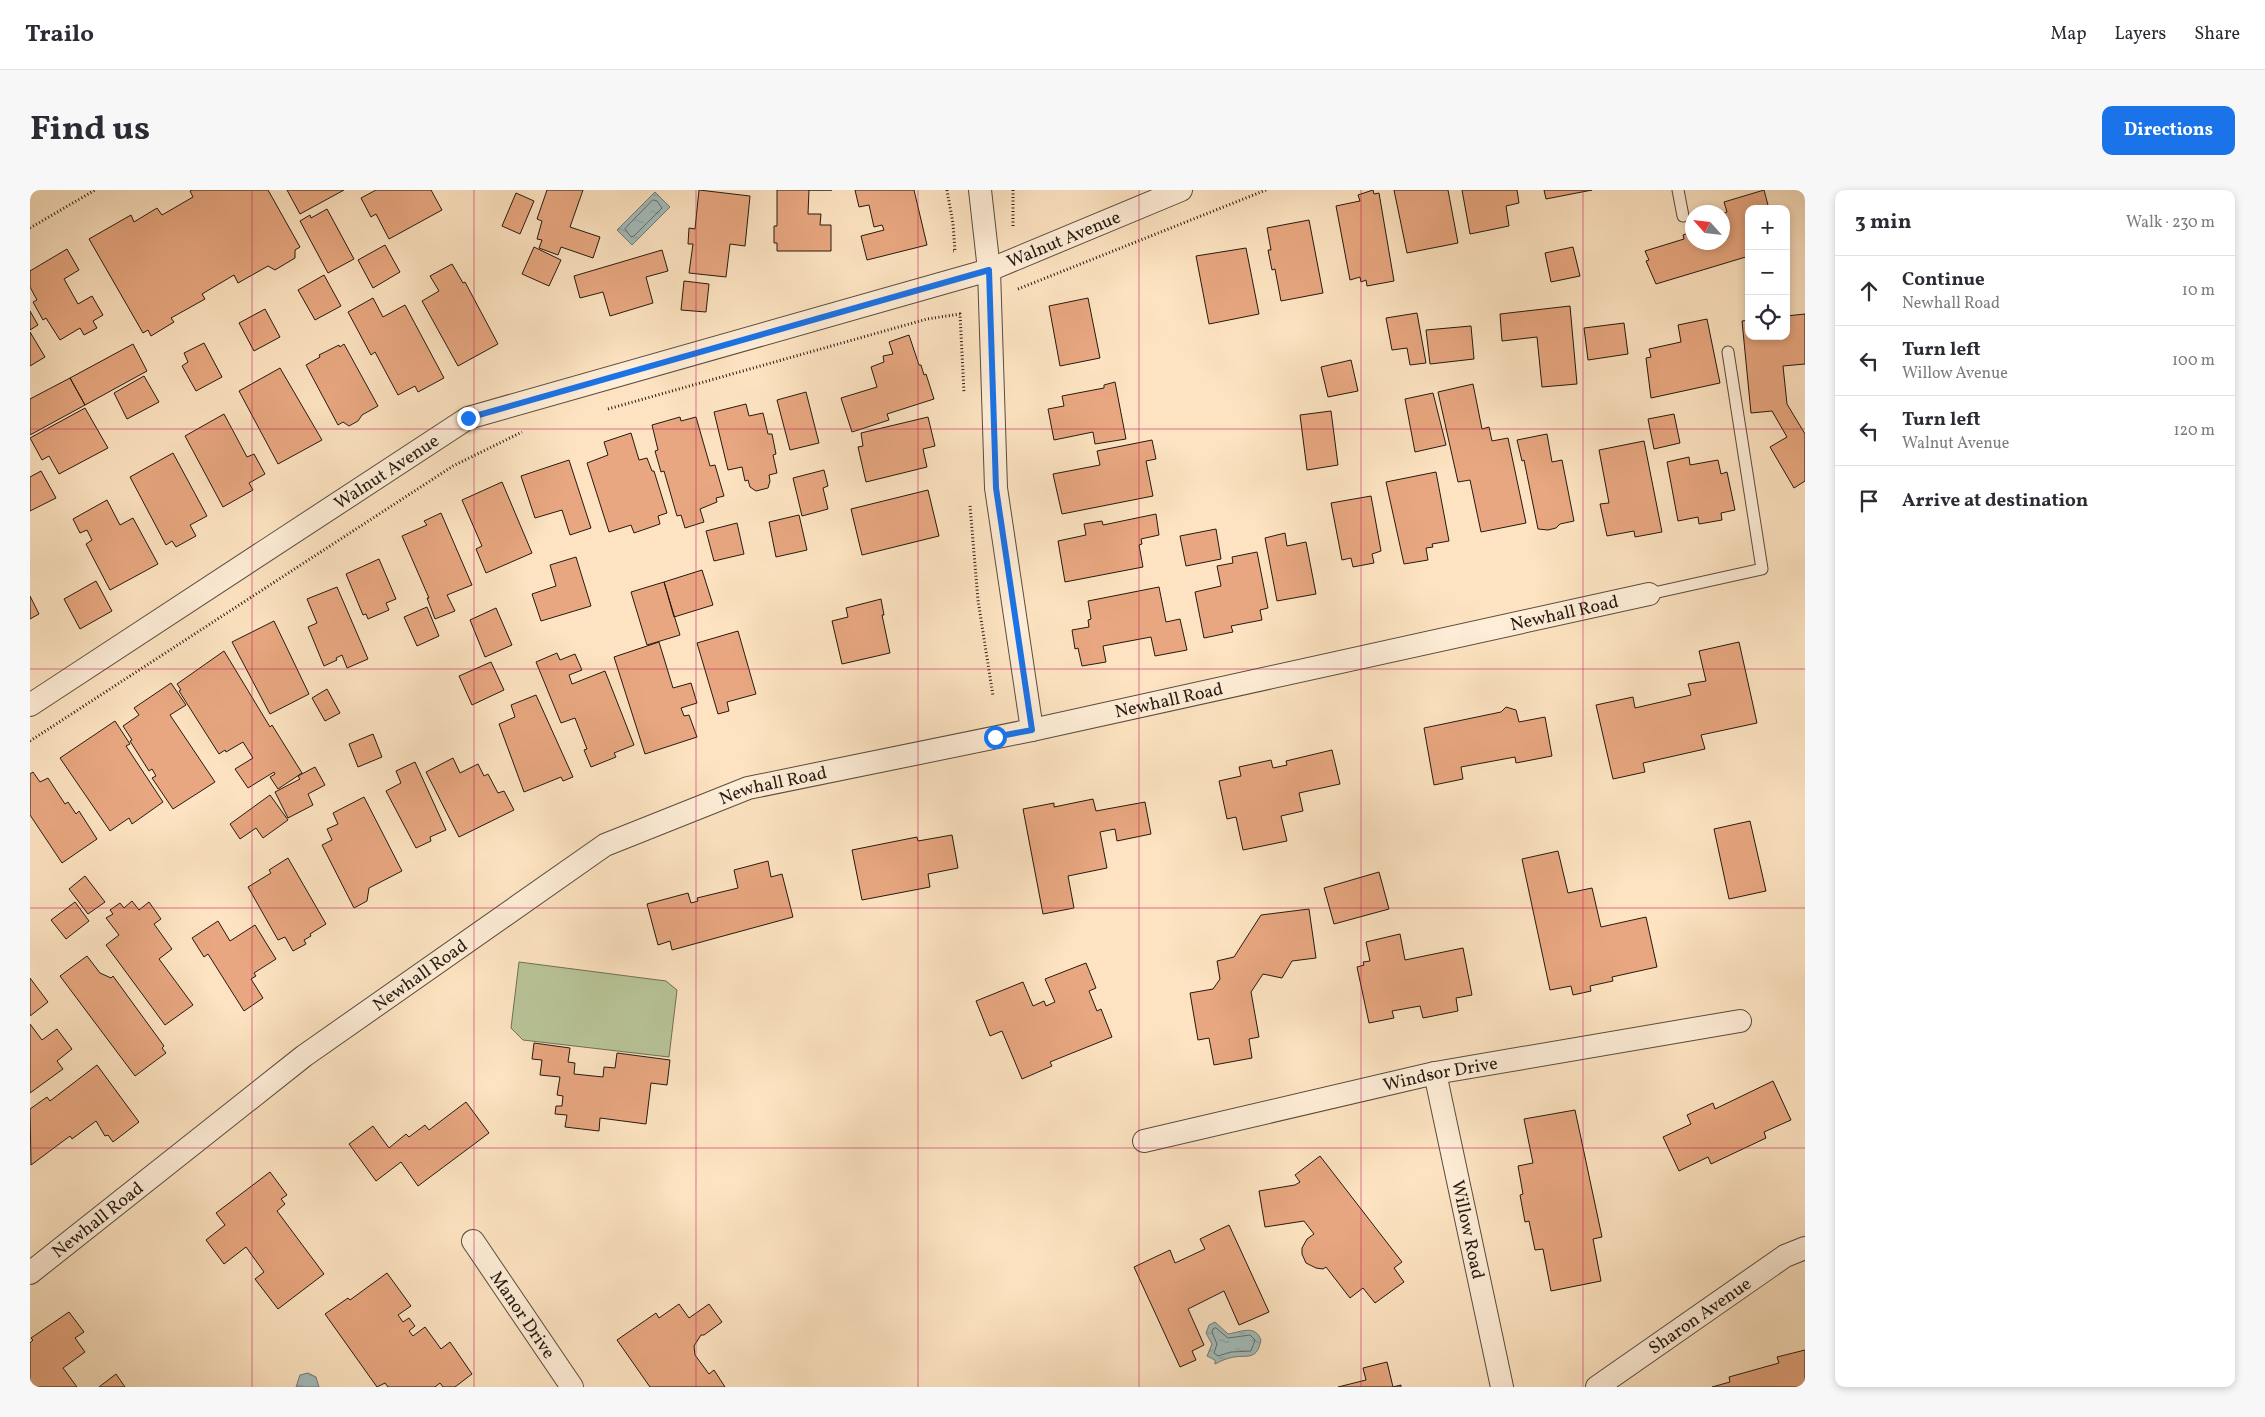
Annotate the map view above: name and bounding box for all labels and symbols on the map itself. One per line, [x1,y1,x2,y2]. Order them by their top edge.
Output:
north arrow [1685,205,1730,250]
street label: Walnut Avenue [1003,206,1125,275]
route end [457,407,480,430]
street label: Walnut Avenue [330,429,445,516]
street label: Newhall Road [1508,590,1621,638]
street label: Newhall Road [1113,677,1226,725]
route start [984,726,1007,749]
street label: Newhall Road [716,761,829,812]
street label: Newhall Road [368,934,473,1018]
street label: Windsor Drive [1381,1052,1500,1099]
street label: Newhall Road [47,1177,149,1265]
street label: Willow Road [1444,1178,1490,1282]
street label: Manor Drive [483,1267,560,1364]
street label: Sharon Avenue [1644,1272,1757,1361]

